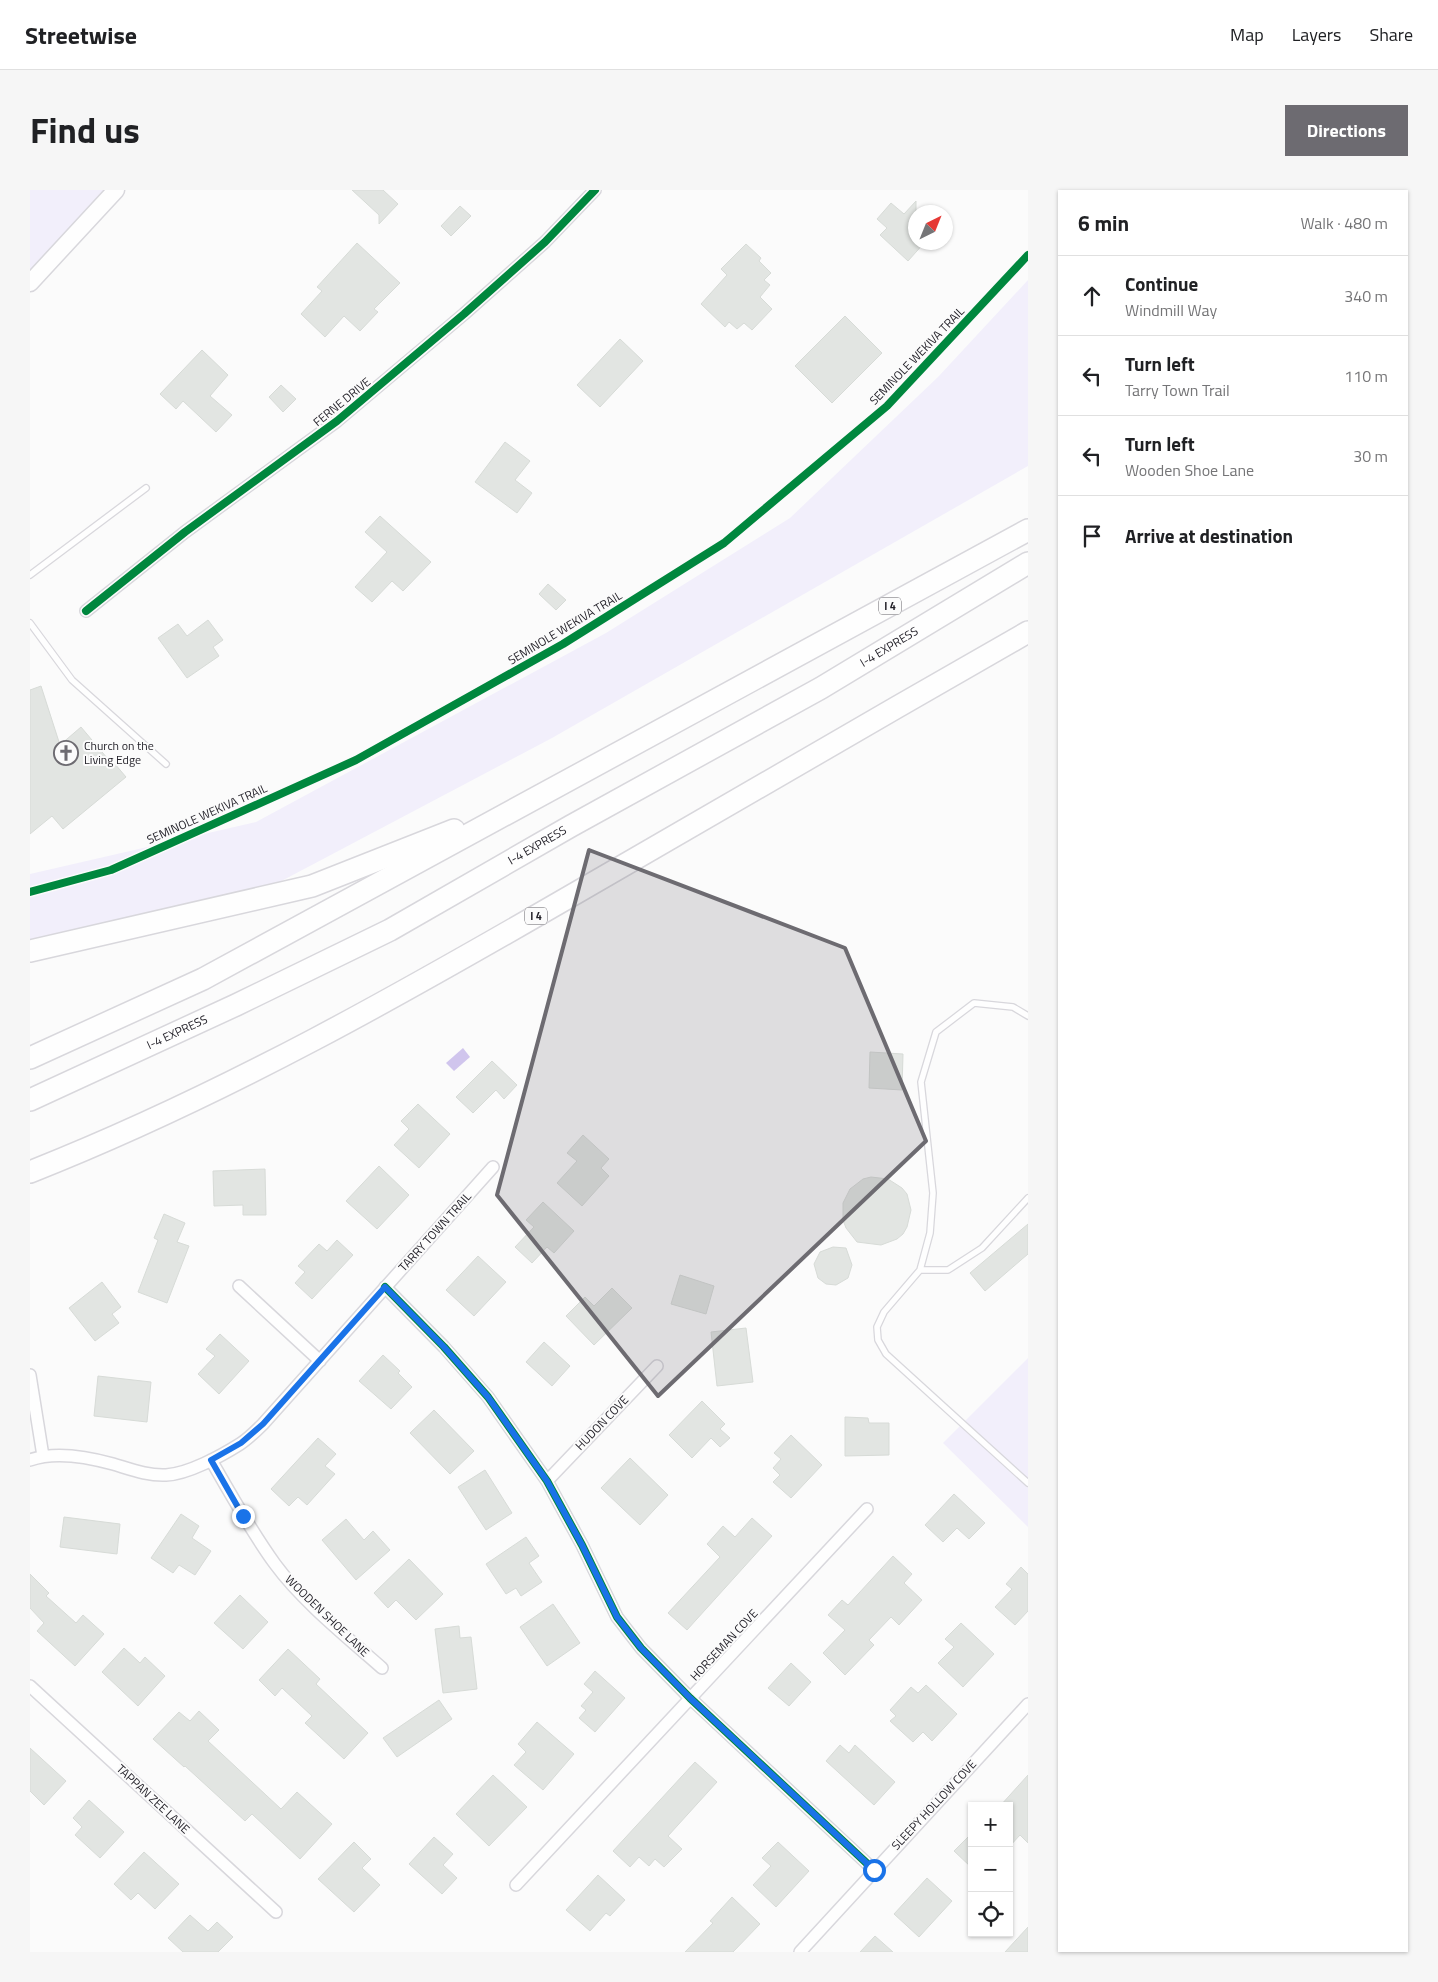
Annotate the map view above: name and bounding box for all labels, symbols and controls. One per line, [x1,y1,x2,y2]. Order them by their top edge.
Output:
text: Streetwise [25,17,137,53]
text: Map [1230,21,1264,48]
text: Layers [1292,21,1341,48]
text: Share [1369,21,1413,48]
text: Find us [30,103,140,157]
button: Directions [1285,105,1408,156]
north arrow [908,205,953,250]
text: 6 min [1078,207,1129,239]
text: Walk · 480 m [1300,211,1388,235]
text: Continue [1125,269,1198,298]
icon: ahead [1078,282,1106,310]
text: 340 m [1344,284,1388,308]
text: Windmill Way [1125,298,1217,322]
street label: SEMINOLE WEKIVA TRAIL [865,302,969,409]
text: Turn left [1125,349,1195,378]
icon: left [1078,362,1106,390]
text: 110 m [1344,364,1388,388]
street label: FERNE DRIVE [309,372,375,431]
text: Tarry Town Trail [1125,378,1230,402]
text: Turn left [1125,429,1195,458]
icon: left [1078,442,1106,470]
text: 30 m [1353,444,1388,468]
text: Wooden Shoe Lane [1125,458,1254,482]
text: Arrive at destination [1125,521,1293,550]
icon: arrive [1078,522,1106,550]
street label: SEMINOLE WEKIVA TRAIL [504,586,626,669]
road number: I 4 [879,598,901,614]
street label: I-4 EXPRESS [856,621,922,671]
place label: Church on the Living Edge [84,736,154,769]
church icon: Church on the Living Edge [53,740,79,766]
street label: SEMINOLE WEKIVA TRAIL [143,778,270,849]
street label: I-4 EXPRESS [504,820,570,869]
road number: I 4 [525,908,547,924]
street label: I-4 EXPRESS [143,1009,210,1054]
street label: TARRY TOWN TRAIL [394,1187,476,1276]
street label: HUDON COVE [570,1391,633,1454]
route end [232,1505,255,1528]
street label: WOODEN SHOE LANE [281,1570,374,1661]
street label: HORSEMAN COVE [685,1604,762,1685]
street label: SLEEPY HOLLOW COVE [887,1755,981,1854]
street label: TAPPAN ZEE LANE [112,1759,195,1838]
map controls [968,1802,1013,1937]
button: + [968,1802,1013,1847]
button: − [968,1847,1013,1892]
route start [863,1859,886,1882]
button: locate [968,1892,1013,1937]

